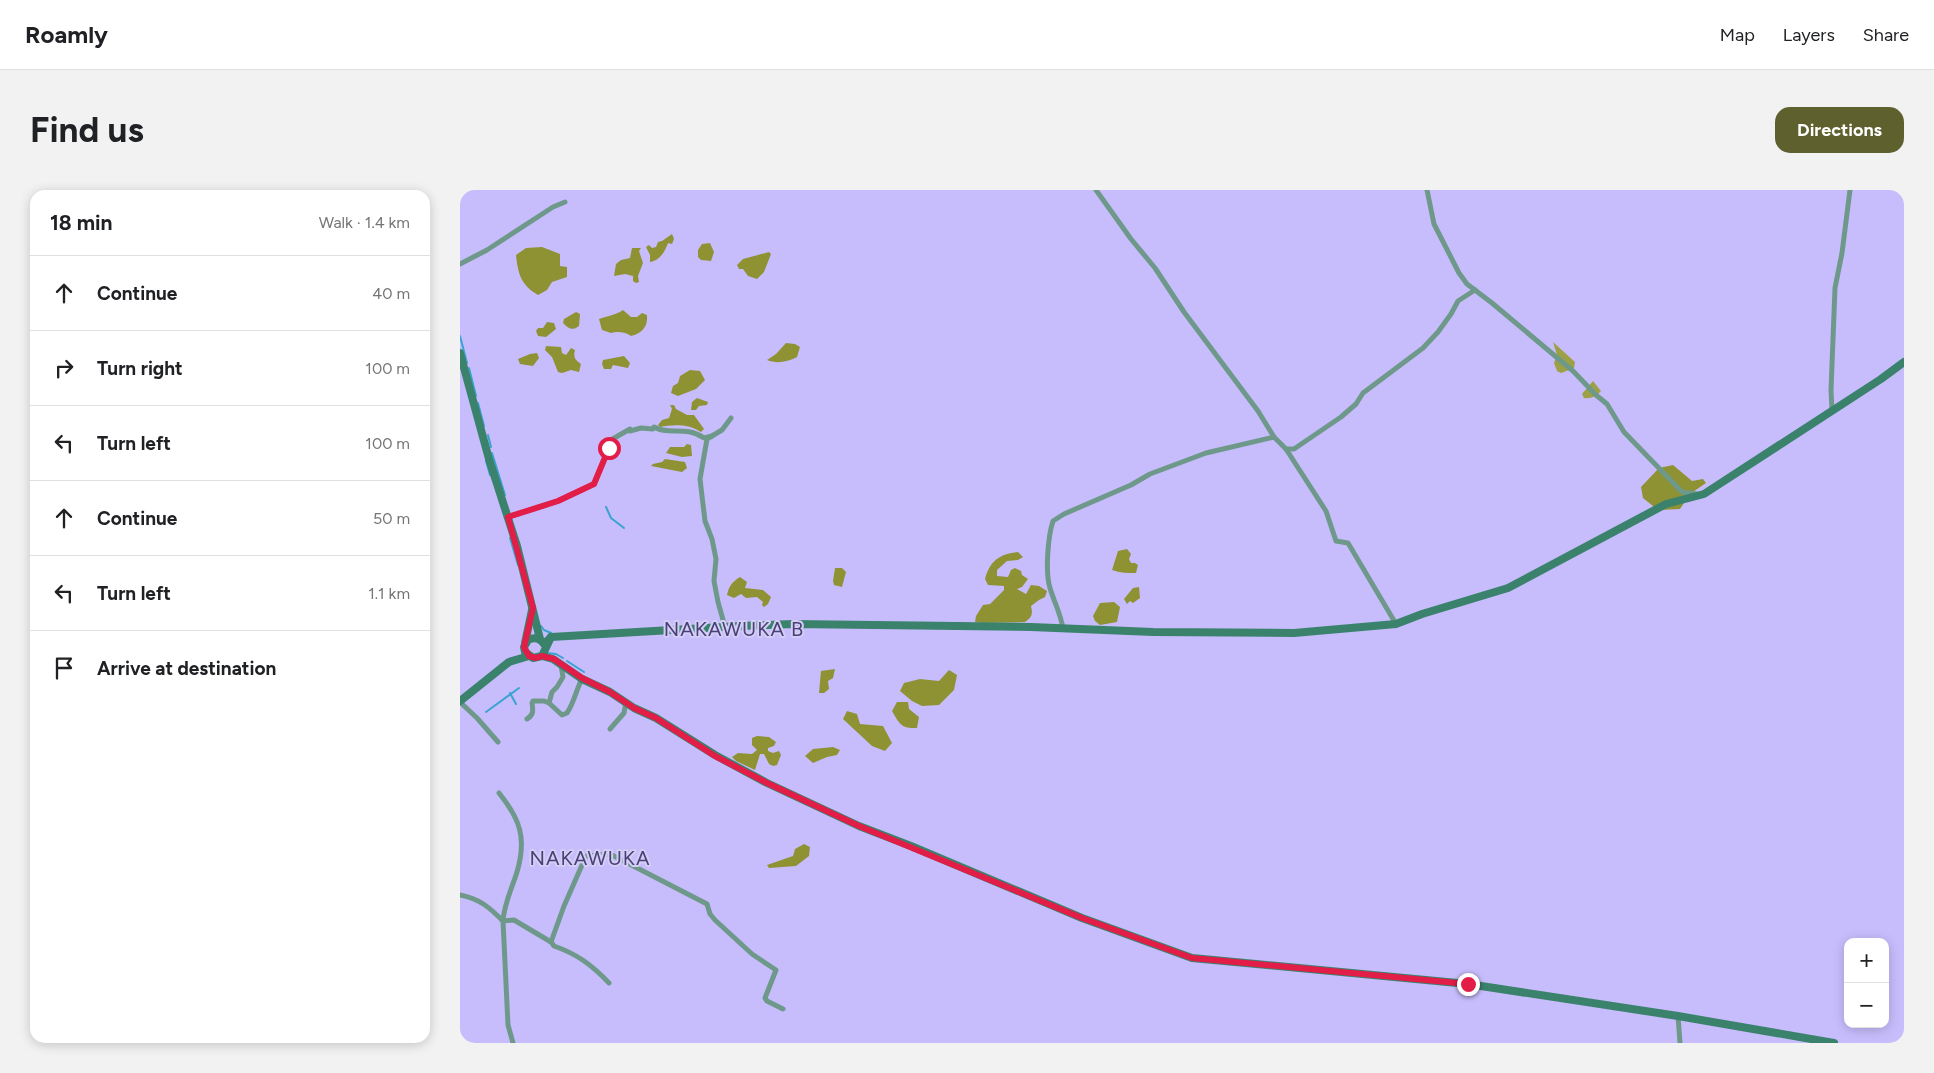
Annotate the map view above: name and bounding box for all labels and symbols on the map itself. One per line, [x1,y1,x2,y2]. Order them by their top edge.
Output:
route start [598,437,621,460]
district label: NAKAWUKA B [664,617,804,641]
district label: NAKAWUKA [529,846,651,870]
route end [1457,973,1480,996]

